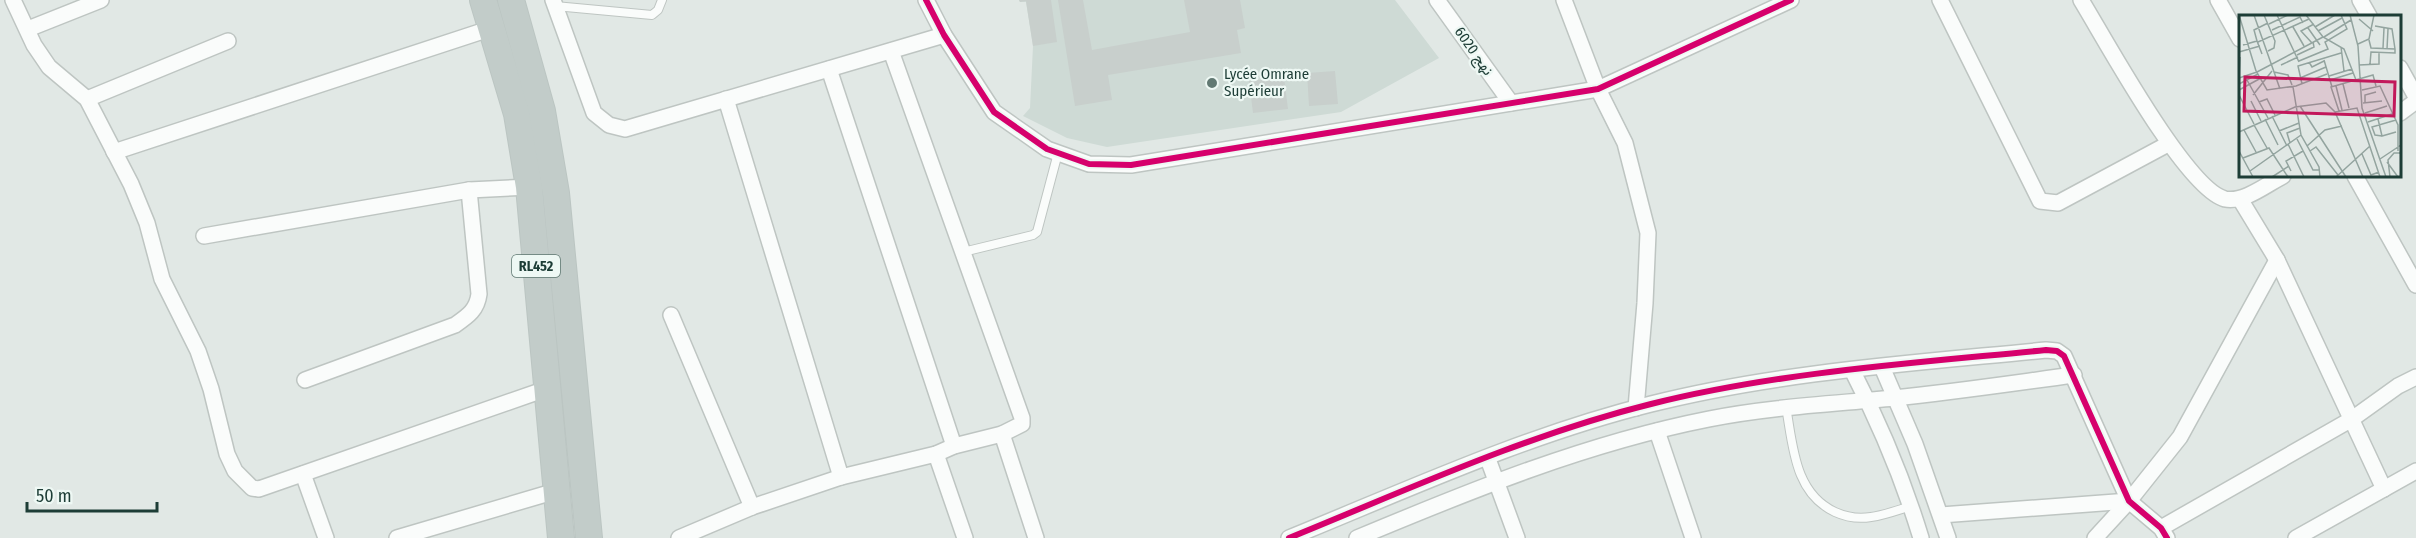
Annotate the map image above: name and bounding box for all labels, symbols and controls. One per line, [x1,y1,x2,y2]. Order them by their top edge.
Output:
inset map [2239,15,2401,177]
street label: نهج 6020 [1449,23,1497,80]
place label: Lycée Omrane Supérieur [1224,65,1309,100]
marker: Lycée Omrane Supérieur [1205,76,1219,90]
road number: RL452 [512,255,560,277]
scale bar [27,475,158,513]
text: 50 m [36,485,72,507]

